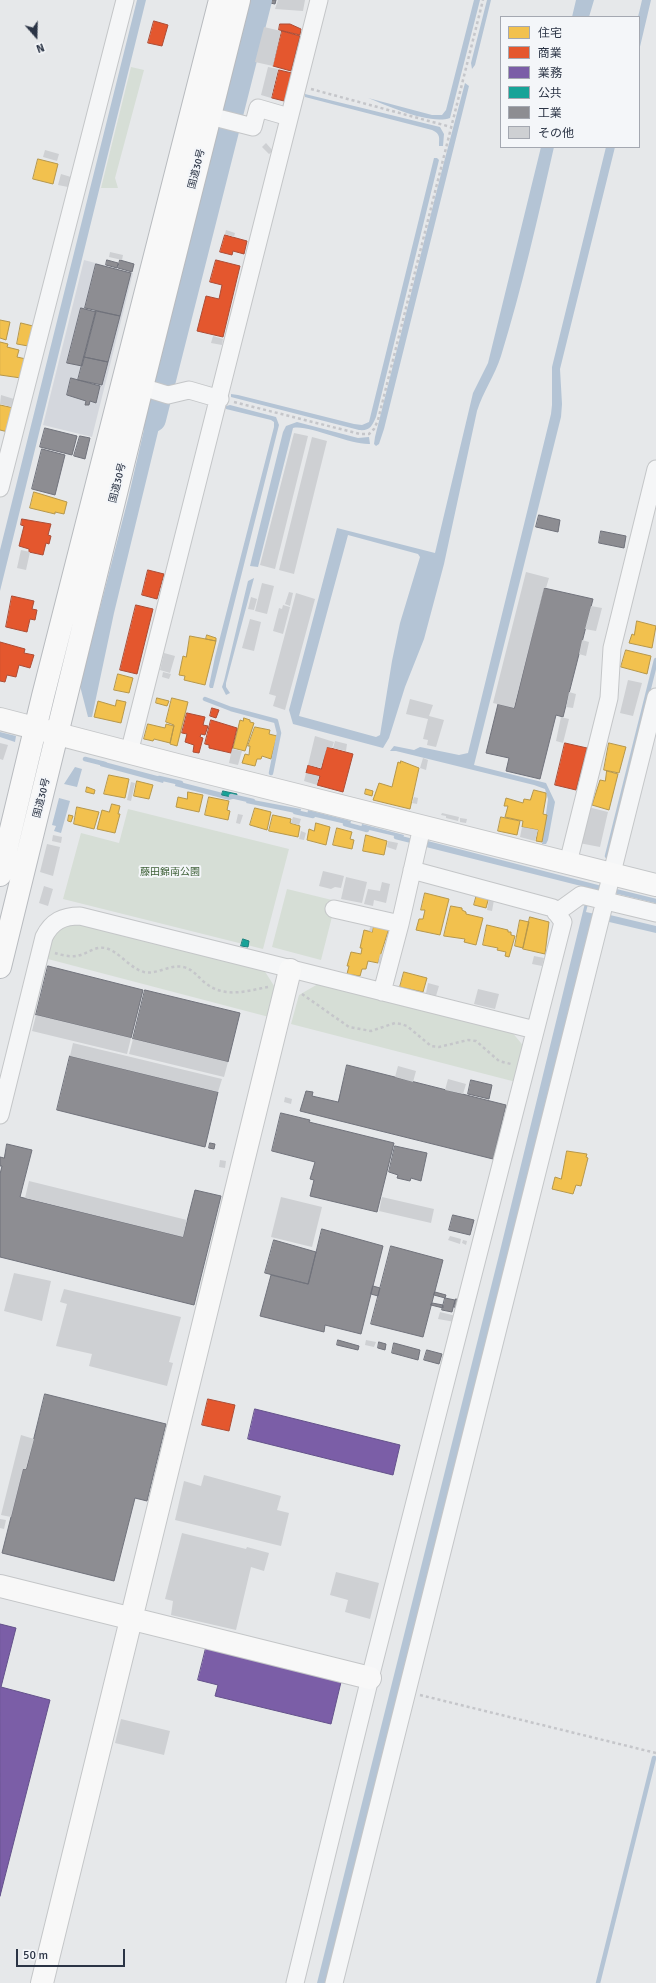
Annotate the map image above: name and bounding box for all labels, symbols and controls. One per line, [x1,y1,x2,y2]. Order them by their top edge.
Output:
north arrow [16,16,56,56]
legend [500,16,640,148]
text: 住宅 [538,26,562,41]
text: N [34,40,46,55]
text: 商業 [538,46,562,61]
text: 業務 [538,66,562,81]
text: 公共 [538,86,562,101]
text: 工業 [538,106,562,121]
text: その他 [538,126,574,141]
street label: 国道30号 [186,148,208,190]
street label: 国道30号 [107,462,129,504]
street label: 国道30号 [31,777,53,819]
park label: 藤田錦南公園 [140,866,200,878]
scale bar [18,1941,127,1967]
text: 50 m [23,1948,48,1963]

